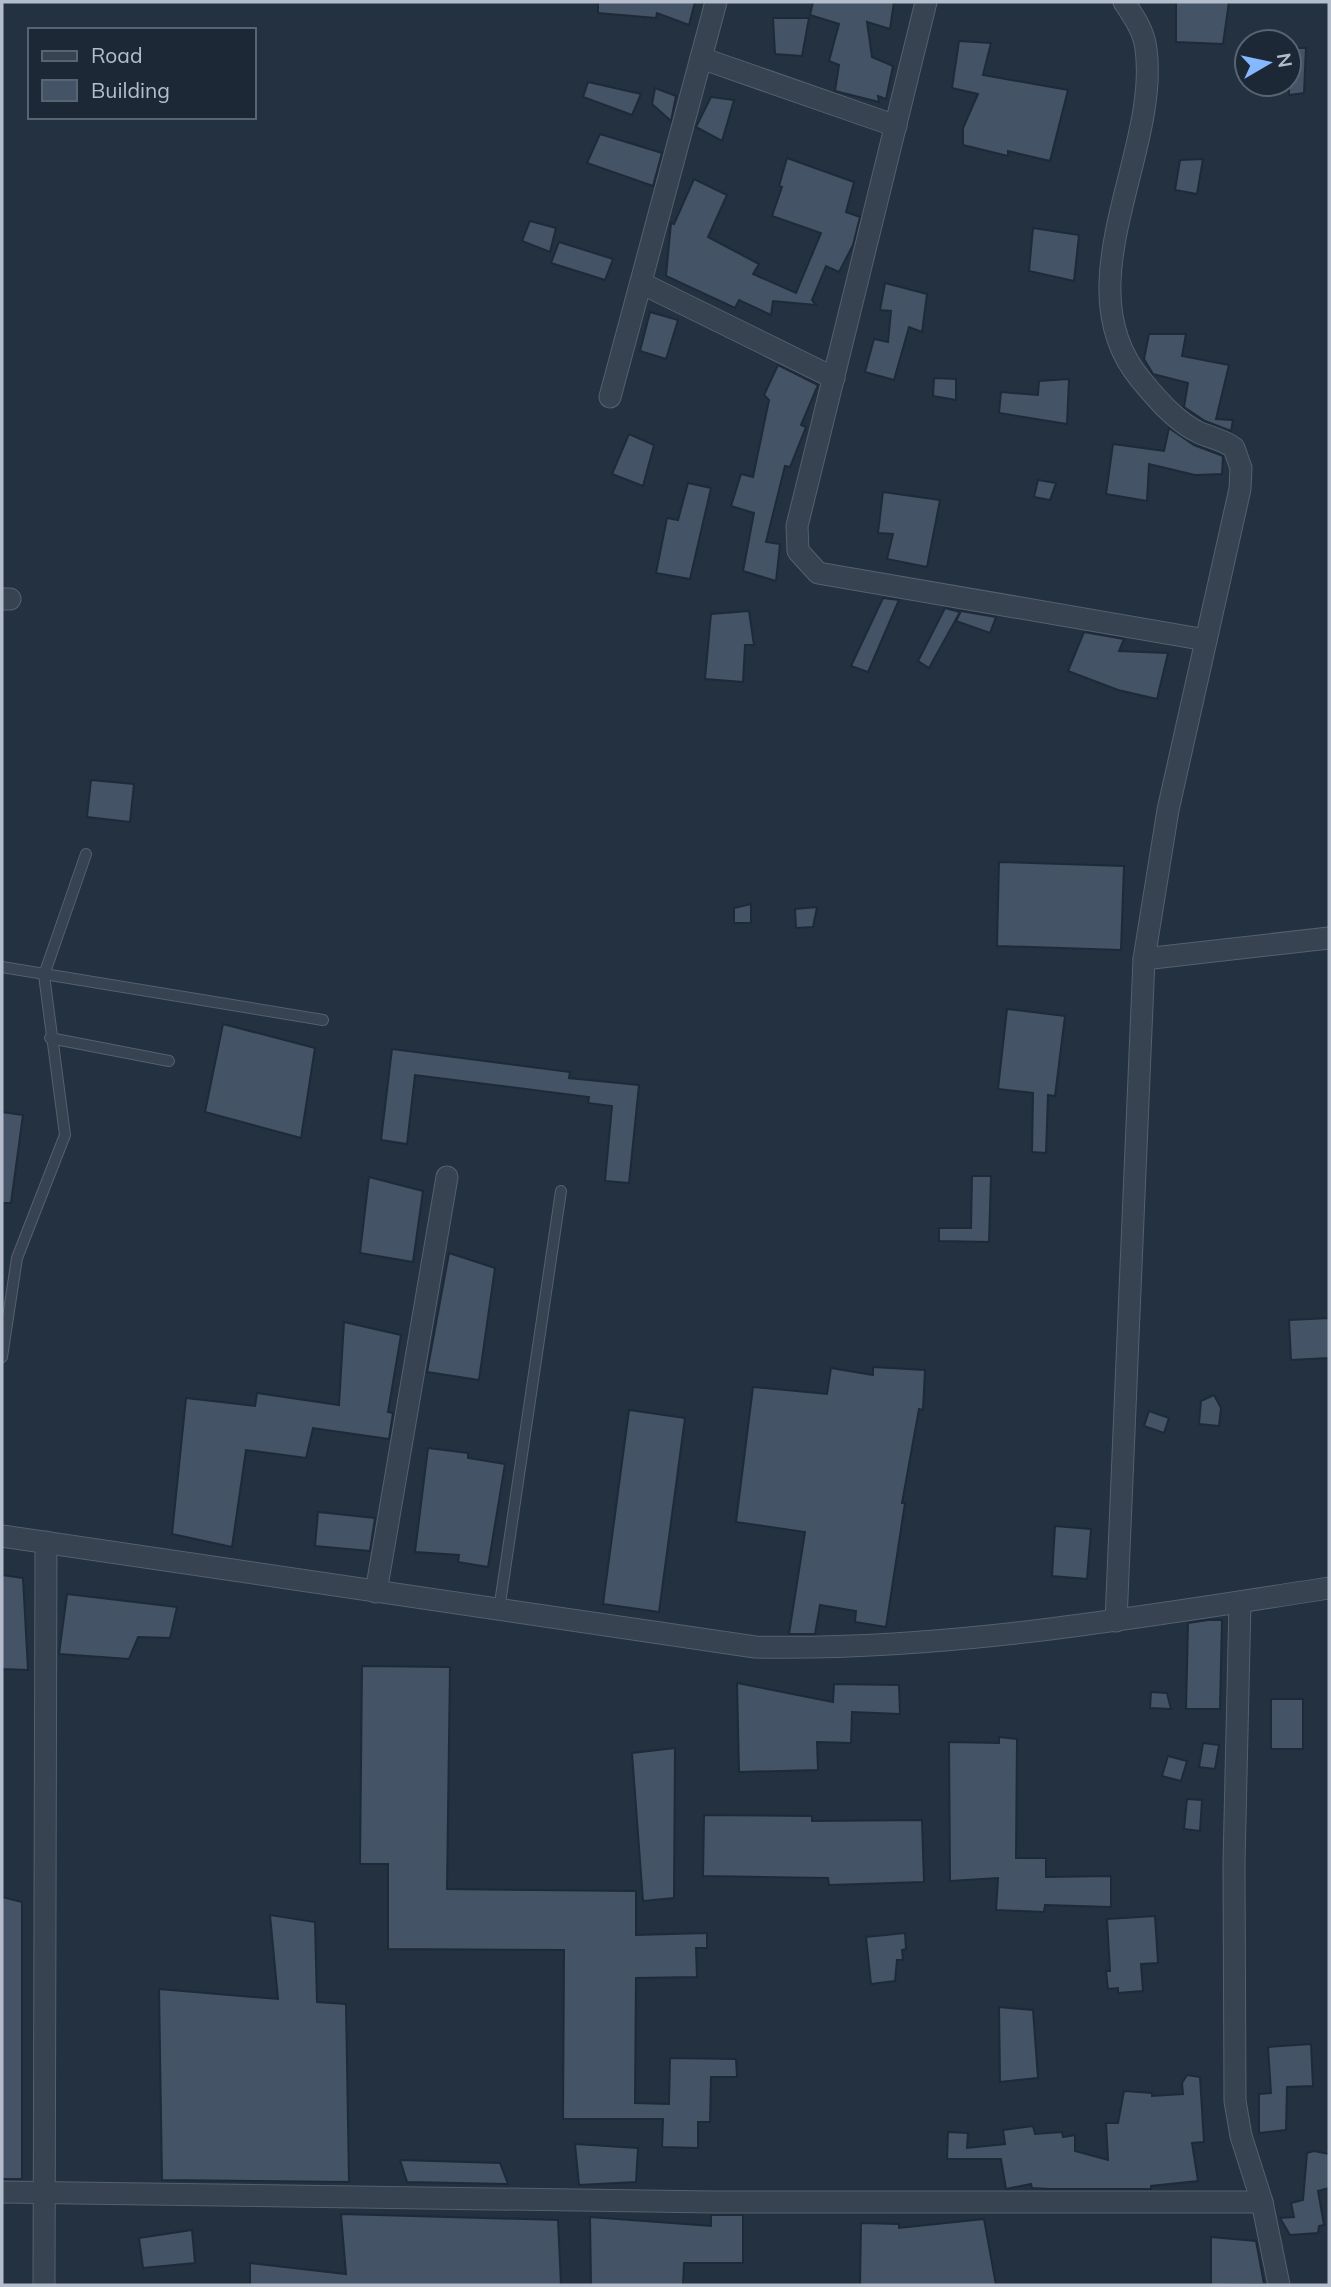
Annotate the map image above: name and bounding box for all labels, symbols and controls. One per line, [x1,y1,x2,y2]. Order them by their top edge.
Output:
legend [28,28,256,119]
north arrow [1233,28,1303,98]
text: Road [91,42,142,68]
text: N [1272,51,1298,69]
text: Building [91,77,170,103]

